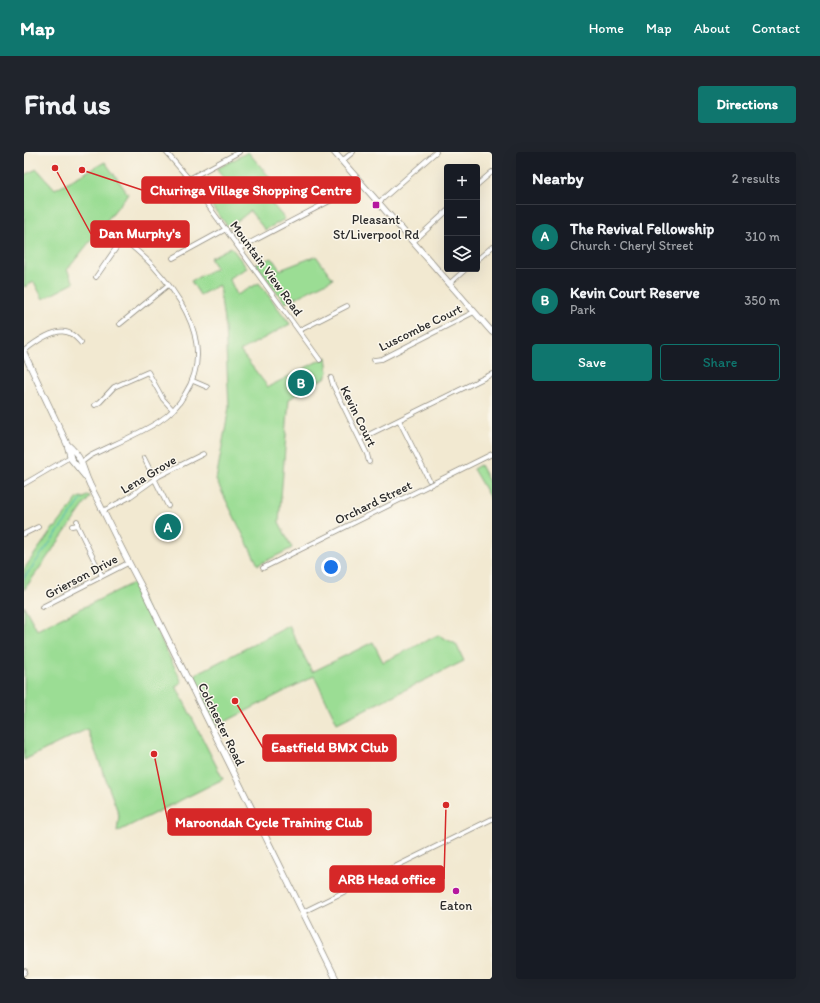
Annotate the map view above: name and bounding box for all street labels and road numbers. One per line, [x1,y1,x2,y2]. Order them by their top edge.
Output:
street label: Mountain View Road [227,218,306,319]
street label: Luscombe Court [376,301,464,354]
street label: Kevin Court [337,383,380,449]
street label: Lena Grove [118,452,179,497]
street label: Orchard Street [332,477,414,528]
street label: Grierson Drive [42,551,120,602]
street label: Colchester Road [195,680,248,768]

